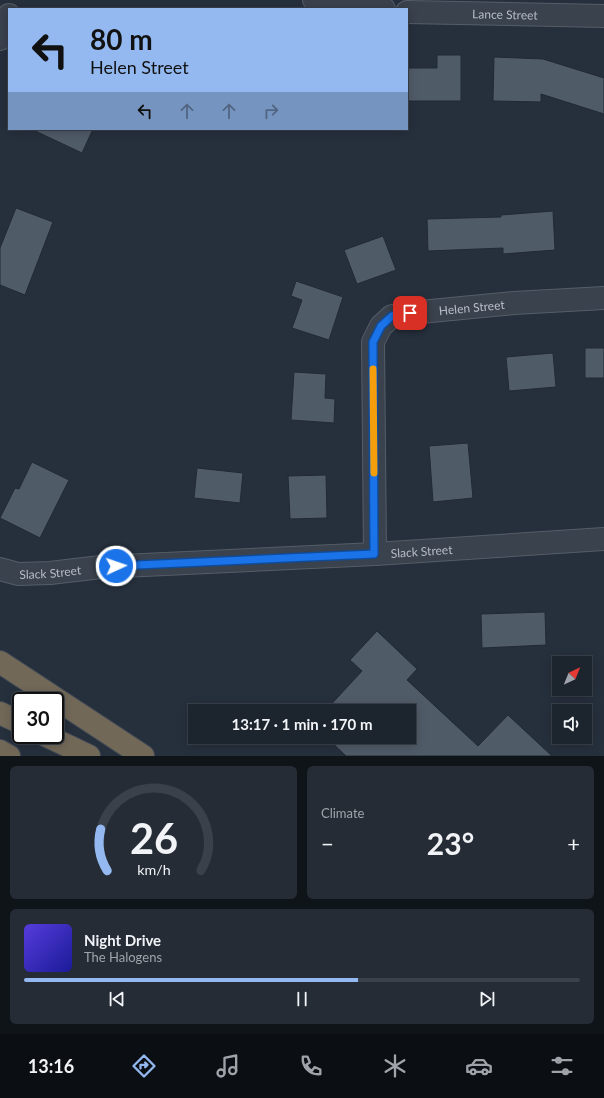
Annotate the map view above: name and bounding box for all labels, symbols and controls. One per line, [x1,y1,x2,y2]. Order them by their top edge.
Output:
street label: Lance Street [472,6,539,22]
text: 80 m [90,22,153,56]
icon: left [24,24,76,76]
text: Helen Street [90,56,189,78]
icon: left [134,100,156,122]
icon: ahead [176,100,198,122]
icon: ahead [218,100,240,122]
icon: right [260,100,282,122]
pin [393,296,427,330]
street label: Helen Street [438,296,506,318]
icon: arrive [399,302,421,324]
street label: Slack Street [390,541,454,560]
position arrow [95,545,137,587]
street label: Slack Street [19,562,83,581]
north arrow [552,656,592,696]
map controls [552,656,592,744]
speed limit sign: 30 [12,692,64,744]
button: sound [552,704,592,744]
text: 13:17 · 1 min · 170 m [232,715,372,733]
text: Climate [321,805,364,821]
text: 26 [129,812,178,862]
text: 23° [427,825,474,861]
text: − [321,830,334,857]
text: + [567,830,580,857]
text: km/h [137,860,170,877]
text: Night Drive [84,931,161,949]
text: The Halogens [84,949,162,965]
icon: previous [106,988,128,1010]
icon: pause [291,988,313,1010]
icon: next [476,988,498,1010]
icon: directions [130,1052,158,1080]
icon: music [214,1052,242,1080]
icon: phone [297,1052,325,1080]
icon: climate [381,1052,409,1080]
icon: car [465,1052,493,1080]
icon: filters [548,1052,576,1080]
text: 13:16 [28,1055,74,1077]

